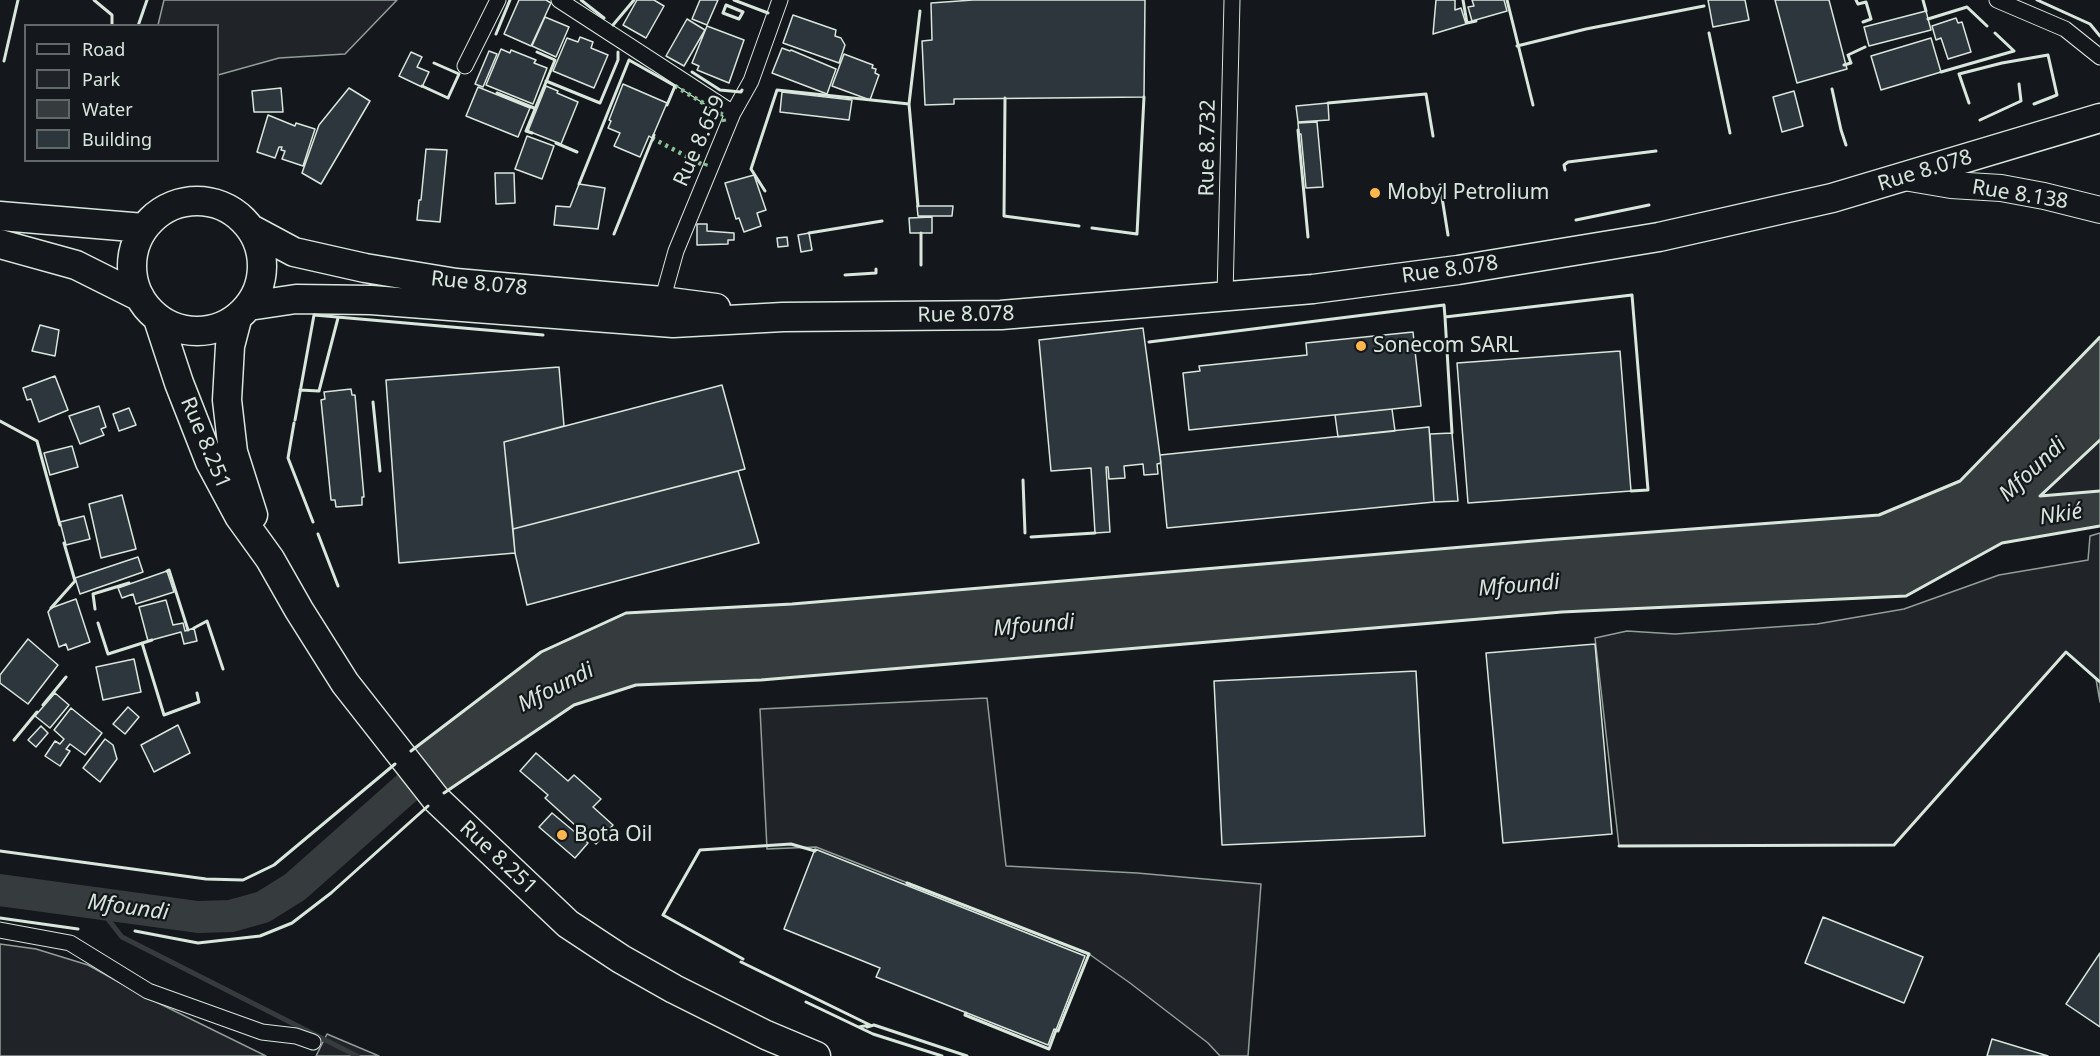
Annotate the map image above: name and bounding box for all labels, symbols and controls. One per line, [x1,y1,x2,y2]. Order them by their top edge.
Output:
legend [24,24,219,162]
text: Road [82,37,125,61]
text: Park [82,67,120,91]
street label: Rue 8.659 [669,92,731,190]
text: Water [82,97,133,121]
street label: Rue 8.732 [1195,99,1221,197]
text: Building [82,127,152,151]
street label: Rue 8.078 [1875,145,1975,197]
street label: Rue 8.138 [1970,175,2070,215]
place label: Mobyl Petrolium [1387,180,1549,206]
marker: Mobyl Petrolium [1368,186,1382,200]
street label: Rue 8.078 [1400,251,1500,289]
street label: Rue 8.078 [429,266,529,302]
street label: Rue 8.078 [917,302,1015,328]
place label: Sonecom SARL [1373,333,1519,359]
marker: Sonecom SARL [1354,339,1368,353]
street label: Rue 8.251 [174,393,236,493]
water label: Mfoundi [1994,432,2072,508]
water label: Nkié [2038,499,2084,531]
water label: Mfoundi [1477,569,1561,603]
water label: Mfoundi [992,609,1076,643]
water label: Mfoundi [514,658,598,718]
street label: Rue 8.251 [454,816,542,900]
place label: Bota Oil [574,822,652,848]
marker: Bota Oil [555,828,569,842]
water label: Mfoundi [86,889,170,927]

